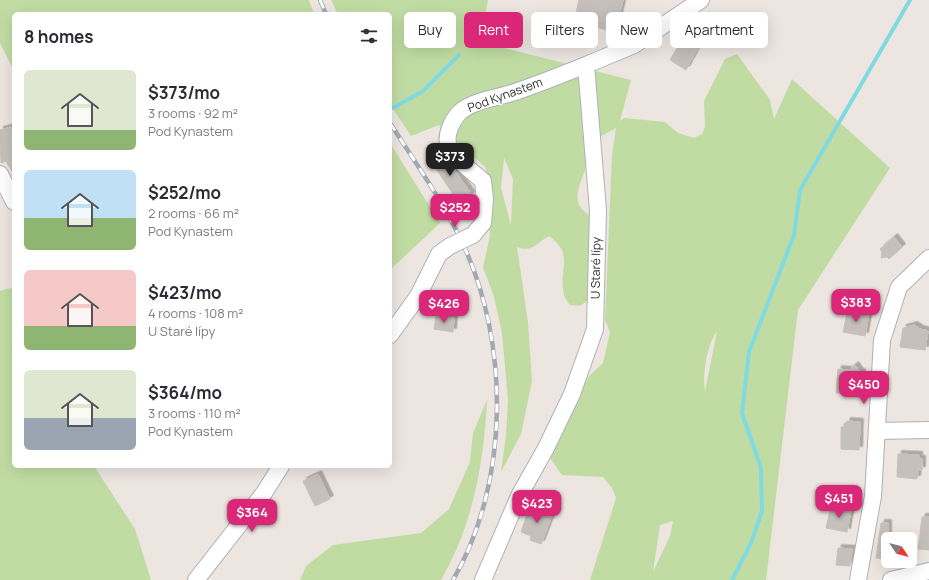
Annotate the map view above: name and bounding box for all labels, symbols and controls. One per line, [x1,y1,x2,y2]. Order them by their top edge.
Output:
chip: Buy [404,12,456,48]
chip: Rent [464,12,523,48]
chip: Filters [531,12,598,48]
chip: New [606,12,662,48]
chip: Apartment [670,12,768,48]
text: 8 homes [24,25,94,48]
icon: filters [358,25,380,47]
street label: Pod Kynastem [465,73,545,116]
text: $373/mo [148,81,220,104]
icon: home [56,86,104,134]
text: 3 rooms · 92 m² [148,104,238,122]
text: Pod Kynastem [148,122,233,140]
pin: $373 [426,143,474,177]
text: $373 [435,147,465,165]
text: $252/mo [148,181,221,204]
icon: home [56,186,104,234]
pin: $252 [431,194,479,228]
text: $252 [440,198,470,216]
text: 2 rooms · 66 m² [148,204,239,222]
text: Pod Kynastem [148,222,233,240]
street label: U Staré lípy [586,236,605,299]
text: $423/mo [148,281,222,304]
icon: home [56,286,104,334]
pin: $383 [832,289,880,323]
pin: $426 [420,290,468,324]
text: $383 [840,293,872,311]
text: $426 [428,294,460,312]
text: 4 rooms · 108 m² [148,304,244,322]
text: U Staré lípy [148,322,215,340]
pin: $450 [840,371,888,405]
text: $450 [848,375,880,393]
text: $364/mo [148,381,222,404]
icon: home [56,386,104,434]
text: 3 rooms · 110 m² [148,404,241,422]
text: Pod Kynastem [148,422,233,440]
pin: $451 [815,485,863,519]
text: $451 [824,489,854,507]
pin: $423 [513,490,561,524]
text: $423 [521,494,553,512]
pin: $364 [228,499,276,533]
text: $364 [236,503,268,521]
north arrow [881,532,917,568]
map controls [881,532,917,568]

